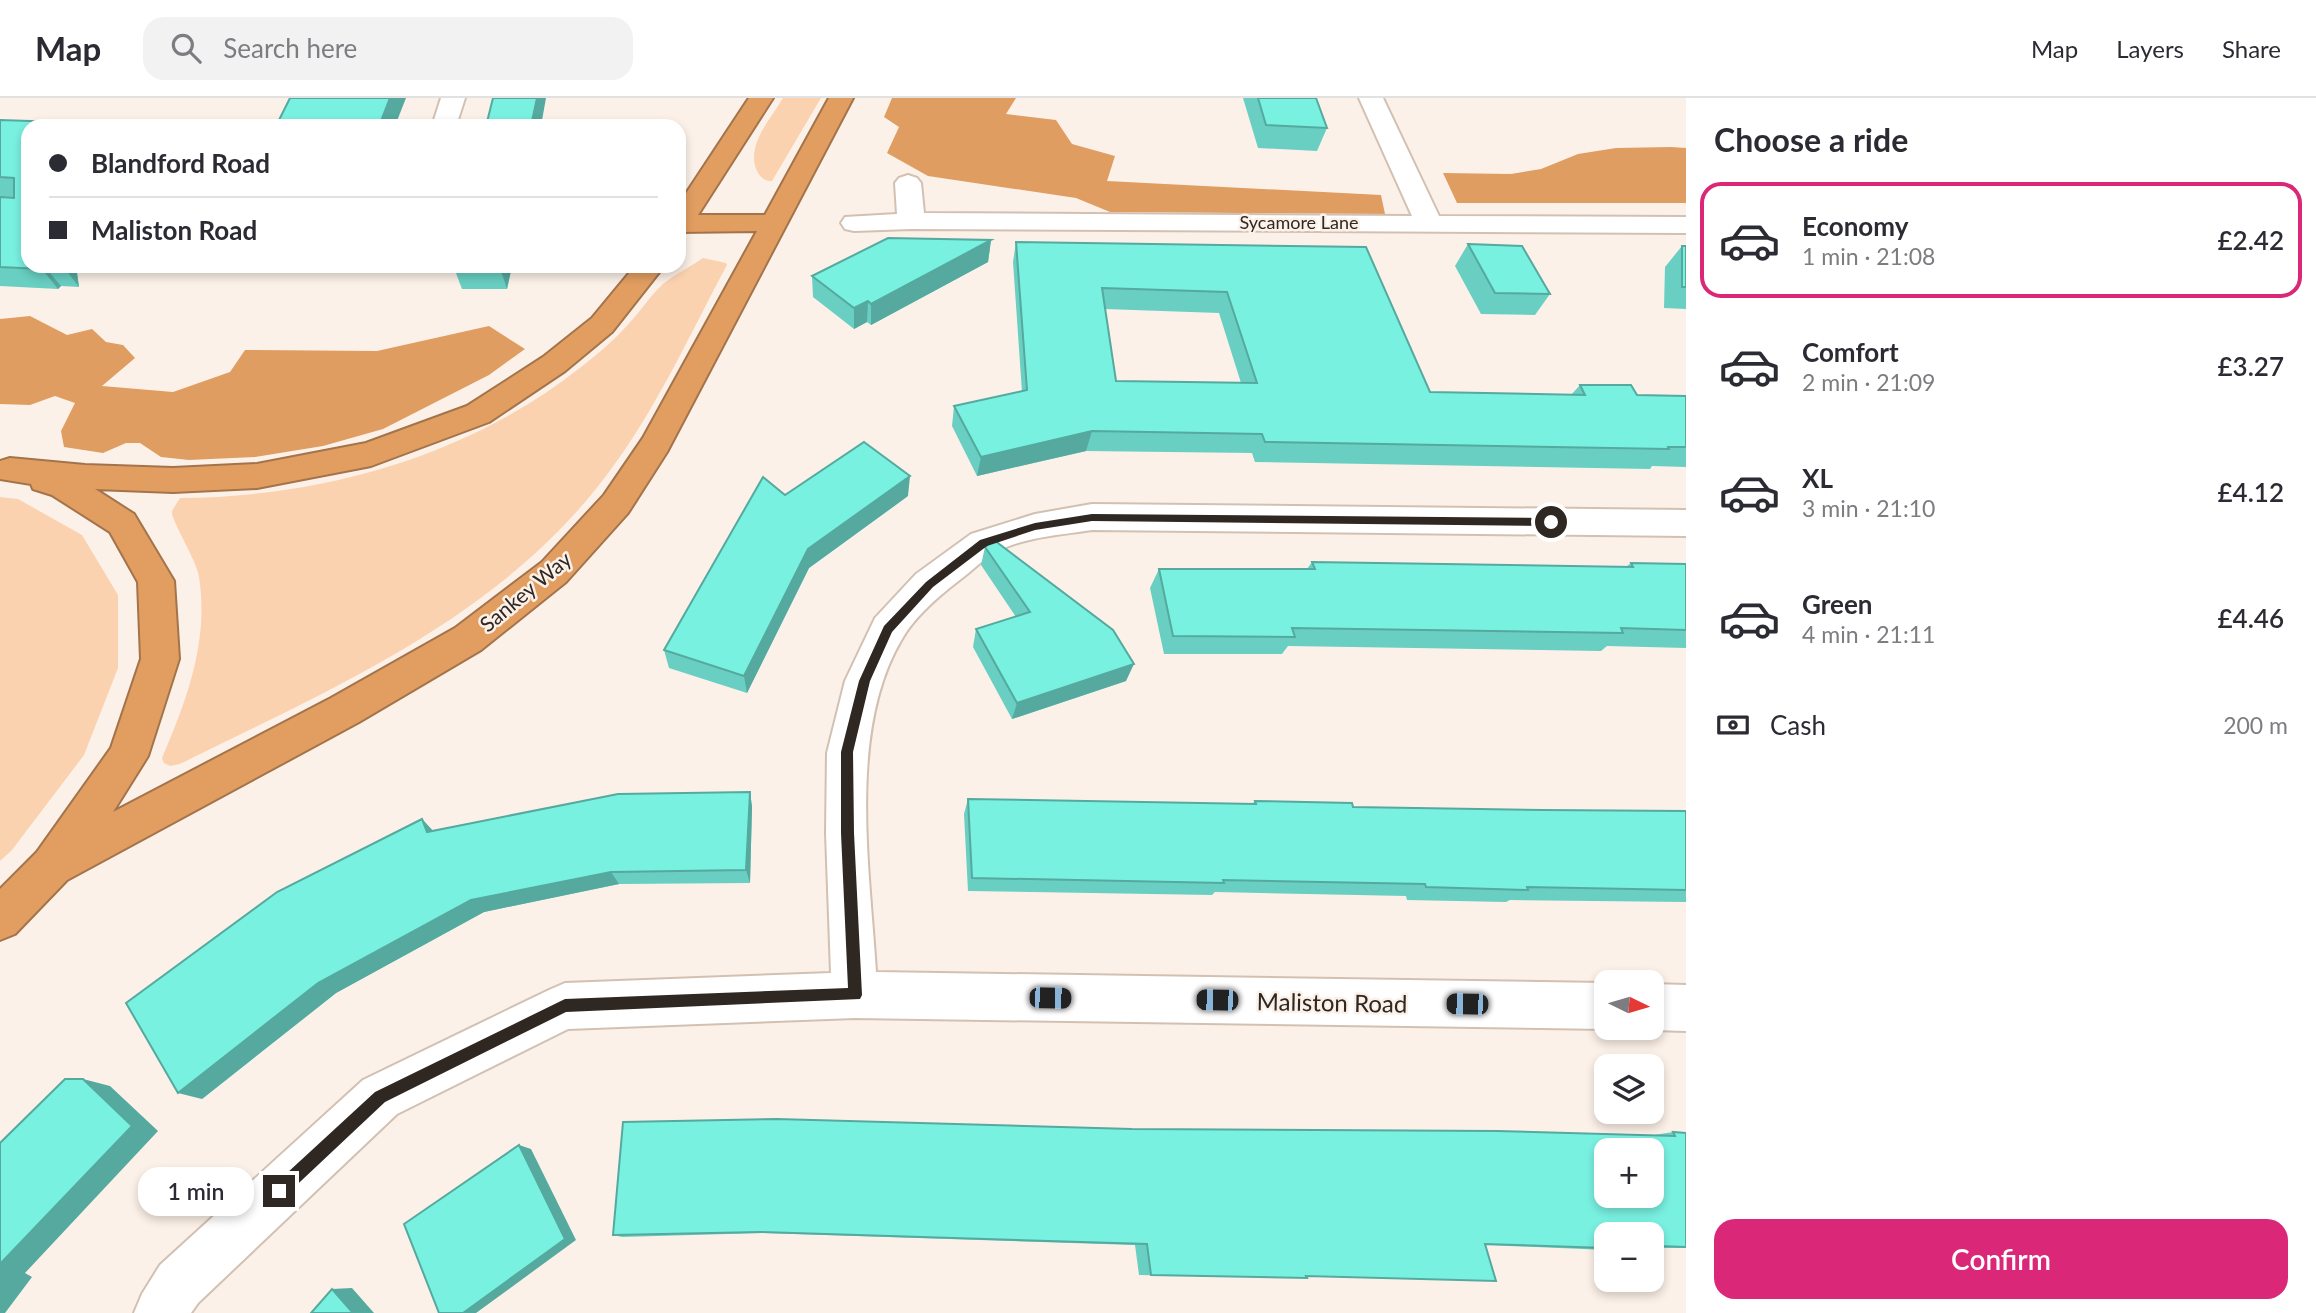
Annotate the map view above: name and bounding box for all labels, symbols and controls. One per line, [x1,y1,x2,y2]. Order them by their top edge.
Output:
search box [143,17,633,80]
text: Map [35,28,101,68]
icon: search [167,29,205,67]
text: Search here [223,32,357,64]
text: Map [2031,34,2078,63]
text: Layers [2116,34,2184,63]
text: Share [2222,34,2281,63]
text: Choose a ride [1714,120,1908,159]
text: Blandford Road [91,147,270,179]
icon: car [1718,209,1781,272]
text: Economy [1802,210,1908,242]
street label: Sycamore Lane [1240,211,1358,233]
text: Maliston Road [91,214,257,246]
text: £2.42 [2218,224,2284,256]
text: 1 min · 21:08 [1802,242,1935,270]
icon: car [1718,335,1781,398]
text: Comfort [1802,336,1899,368]
text: £3.27 [2218,350,2284,382]
text: 2 min · 21:09 [1802,368,1935,396]
icon: car [1718,461,1781,524]
text: XL [1802,462,1833,494]
text: £4.12 [2218,476,2284,508]
text: 3 min · 21:10 [1802,494,1935,522]
route start [1535,506,1567,538]
street label: Sankey Way [474,546,576,636]
icon: car [1718,587,1781,650]
text: Green [1802,588,1872,620]
text: £4.46 [2218,602,2284,634]
text: 4 min · 21:11 [1802,620,1935,648]
icon: cash [1714,706,1752,744]
text: Cash [1770,709,1826,741]
text: 200 m [2223,711,2288,739]
north arrow [1594,970,1664,1040]
map controls [1594,970,1664,1292]
street label: Maliston Road [1256,986,1408,1018]
car [1029,987,1072,1009]
car [1196,989,1239,1011]
car [1446,993,1489,1015]
button: layers [1594,1054,1664,1124]
button: + [1594,1138,1664,1208]
callout: 1 min [139,1166,254,1216]
route end [263,1175,295,1207]
text: 1 min [168,1177,224,1205]
button: Confirm [1714,1219,2288,1299]
button: − [1594,1222,1664,1292]

